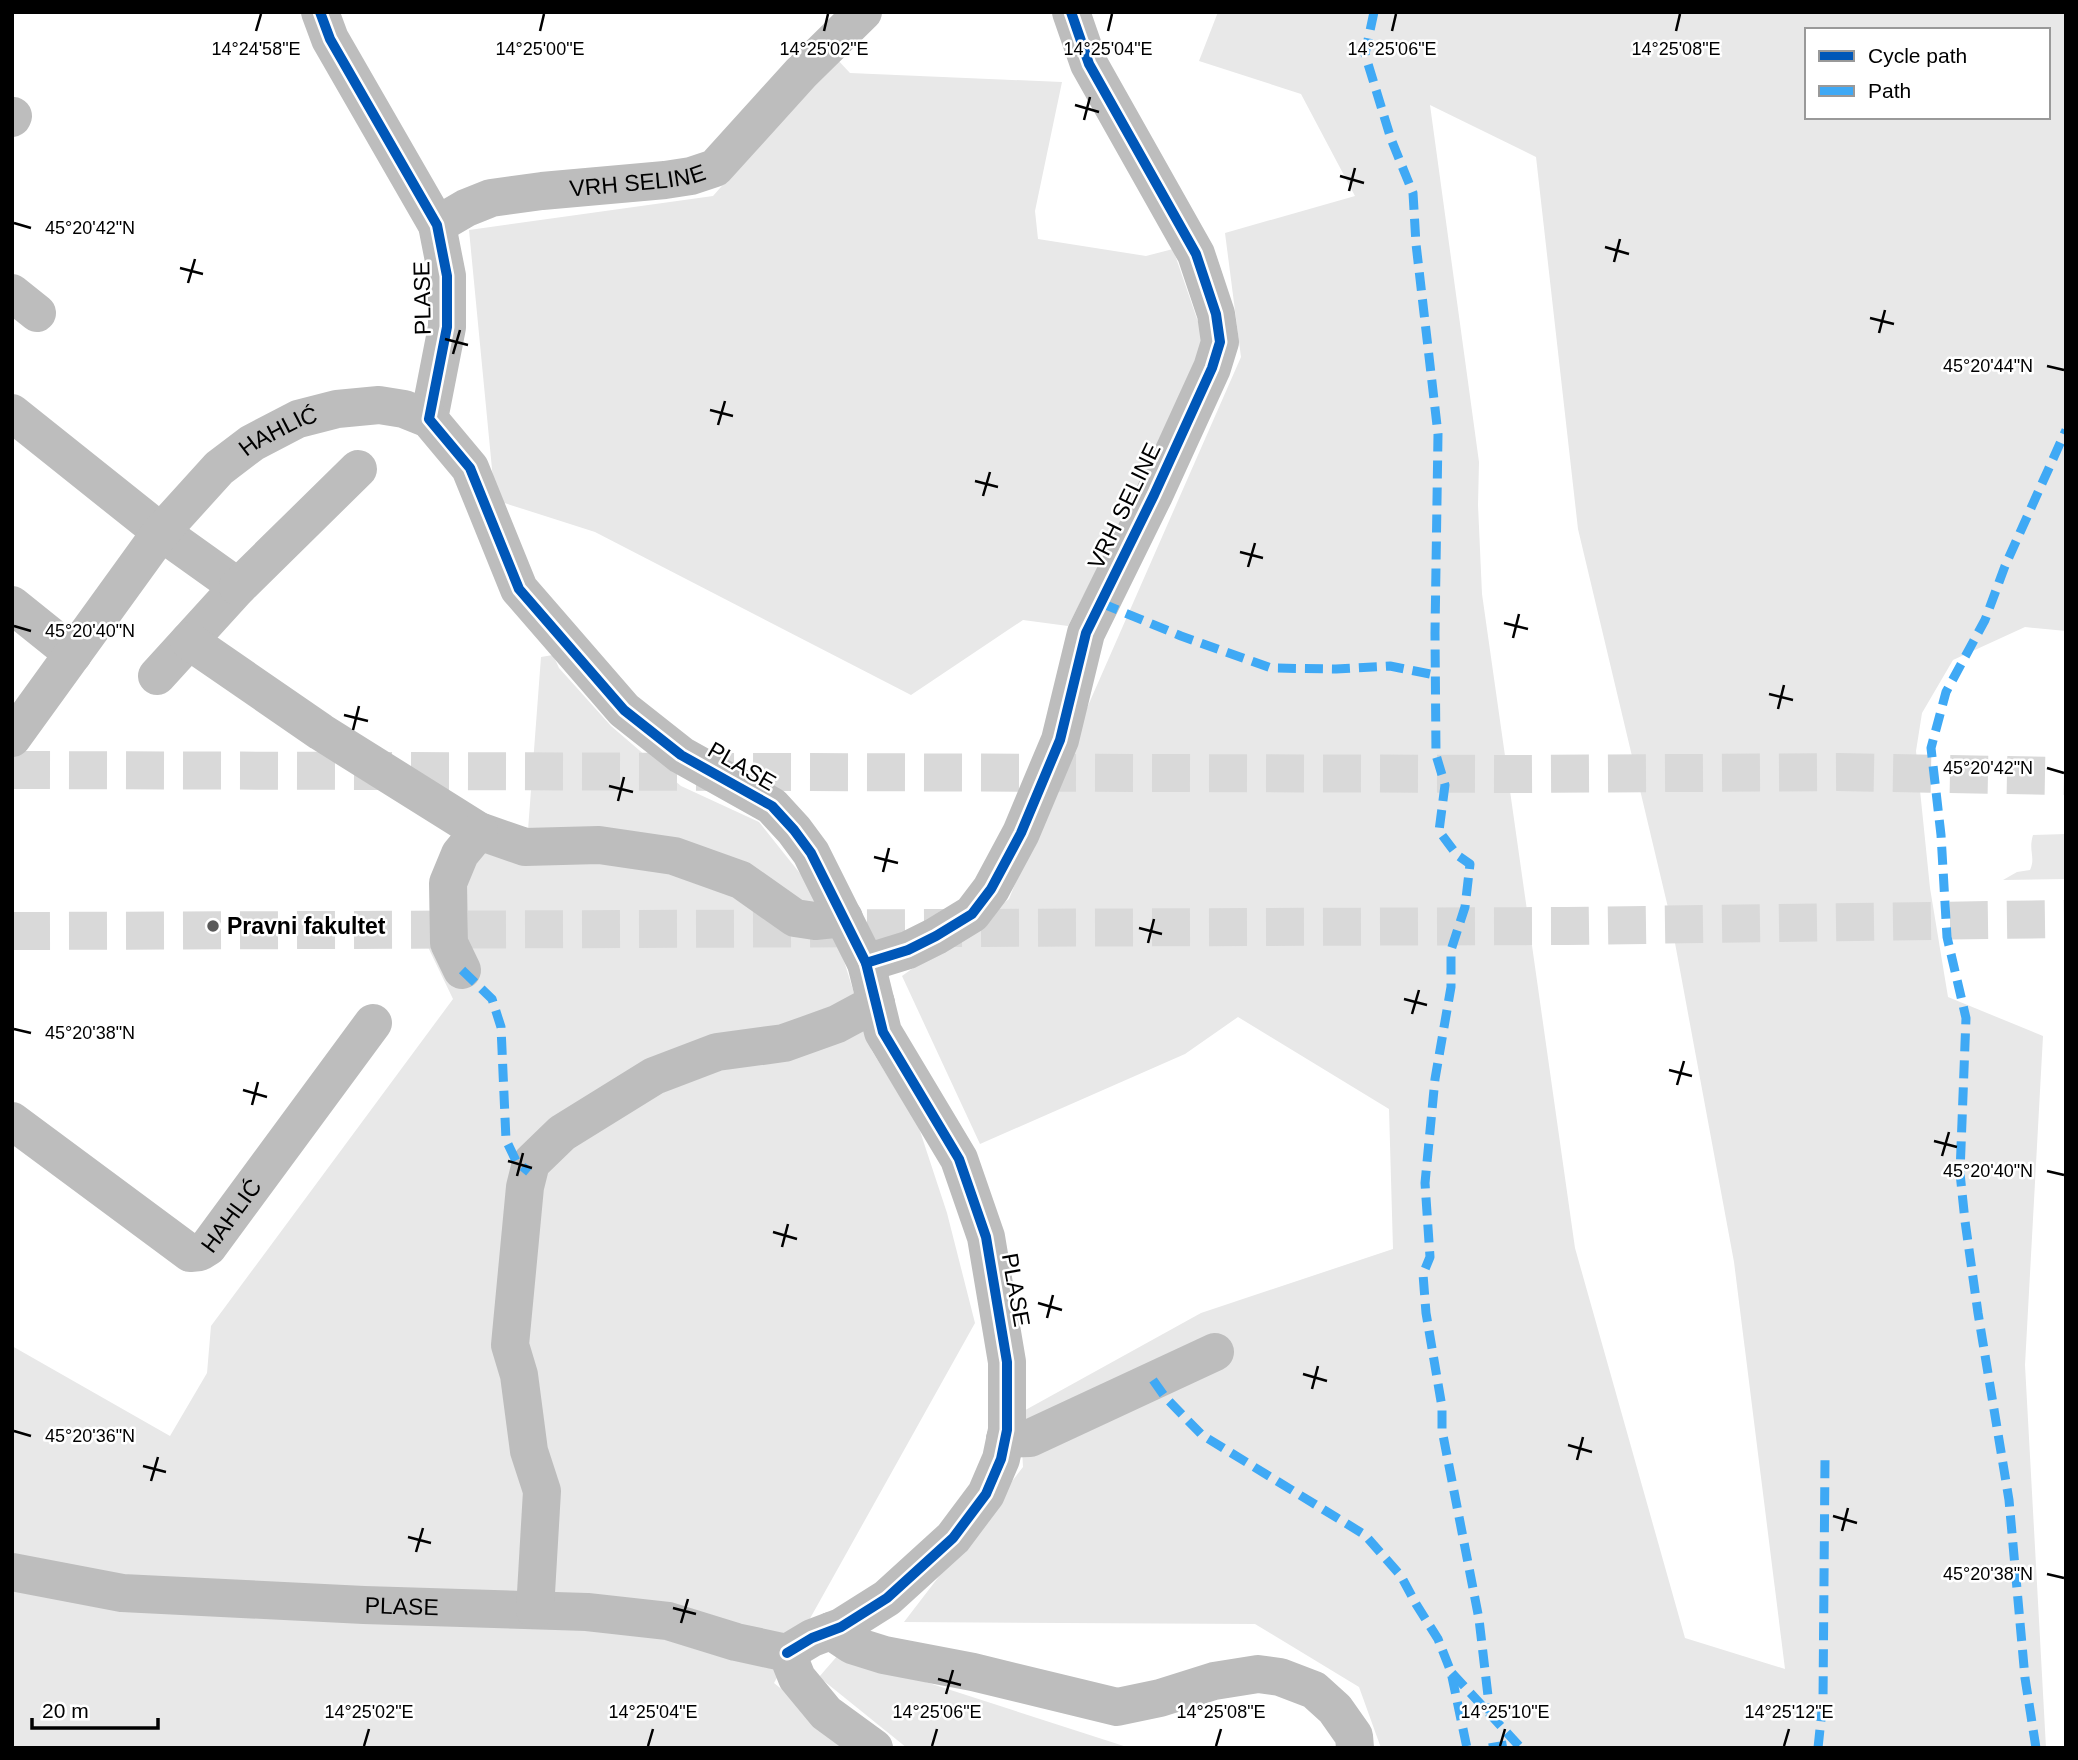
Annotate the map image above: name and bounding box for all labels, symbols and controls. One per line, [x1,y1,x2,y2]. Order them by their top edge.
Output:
legend [1805,28,2050,119]
text: 14°24'58"E [211,39,301,59]
text: 14°25'00"E [495,39,585,59]
text: 14°25'02"E [779,39,869,59]
text: 14°25'04"E [1063,39,1153,59]
text: 14°25'06"E [1347,39,1437,59]
text: 14°25'08"E [1631,39,1721,59]
text: Cycle path [1868,44,1967,67]
text: Path [1868,79,1911,102]
street label: VRH SELINE [568,159,709,201]
text: 45°20'42"N [45,218,135,238]
street label: PLASE [408,261,436,335]
text: 45°20'44"N [1943,356,2033,376]
street label: HAHLIĆ [234,402,320,461]
street label: VRH SELINE [1082,439,1166,573]
text: 45°20'40"N [45,621,135,641]
street label: PLASE [703,736,781,796]
text: 45°20'42"N [1943,758,2033,778]
place label: Pravni fakultet [227,913,386,939]
marker: Pravni fakultet [205,918,221,934]
text: 45°20'38"N [45,1023,135,1043]
text: 45°20'40"N [1943,1161,2033,1181]
street label: HAHLIĆ [196,1174,267,1257]
street label: PLASE [997,1251,1035,1329]
text: 45°20'36"N [45,1426,135,1446]
text: 45°20'38"N [1943,1564,2033,1584]
street label: PLASE [364,1592,439,1620]
scale bar [32,1686,158,1730]
text: 20 m [42,1699,89,1722]
text: 14°25'02"E [324,1702,414,1722]
text: 14°25'04"E [608,1702,698,1722]
text: 14°25'06"E [892,1702,982,1722]
text: 14°25'08"E [1176,1702,1266,1722]
text: 14°25'10"E [1460,1702,1550,1722]
text: 14°25'12"E [1744,1702,1834,1722]

